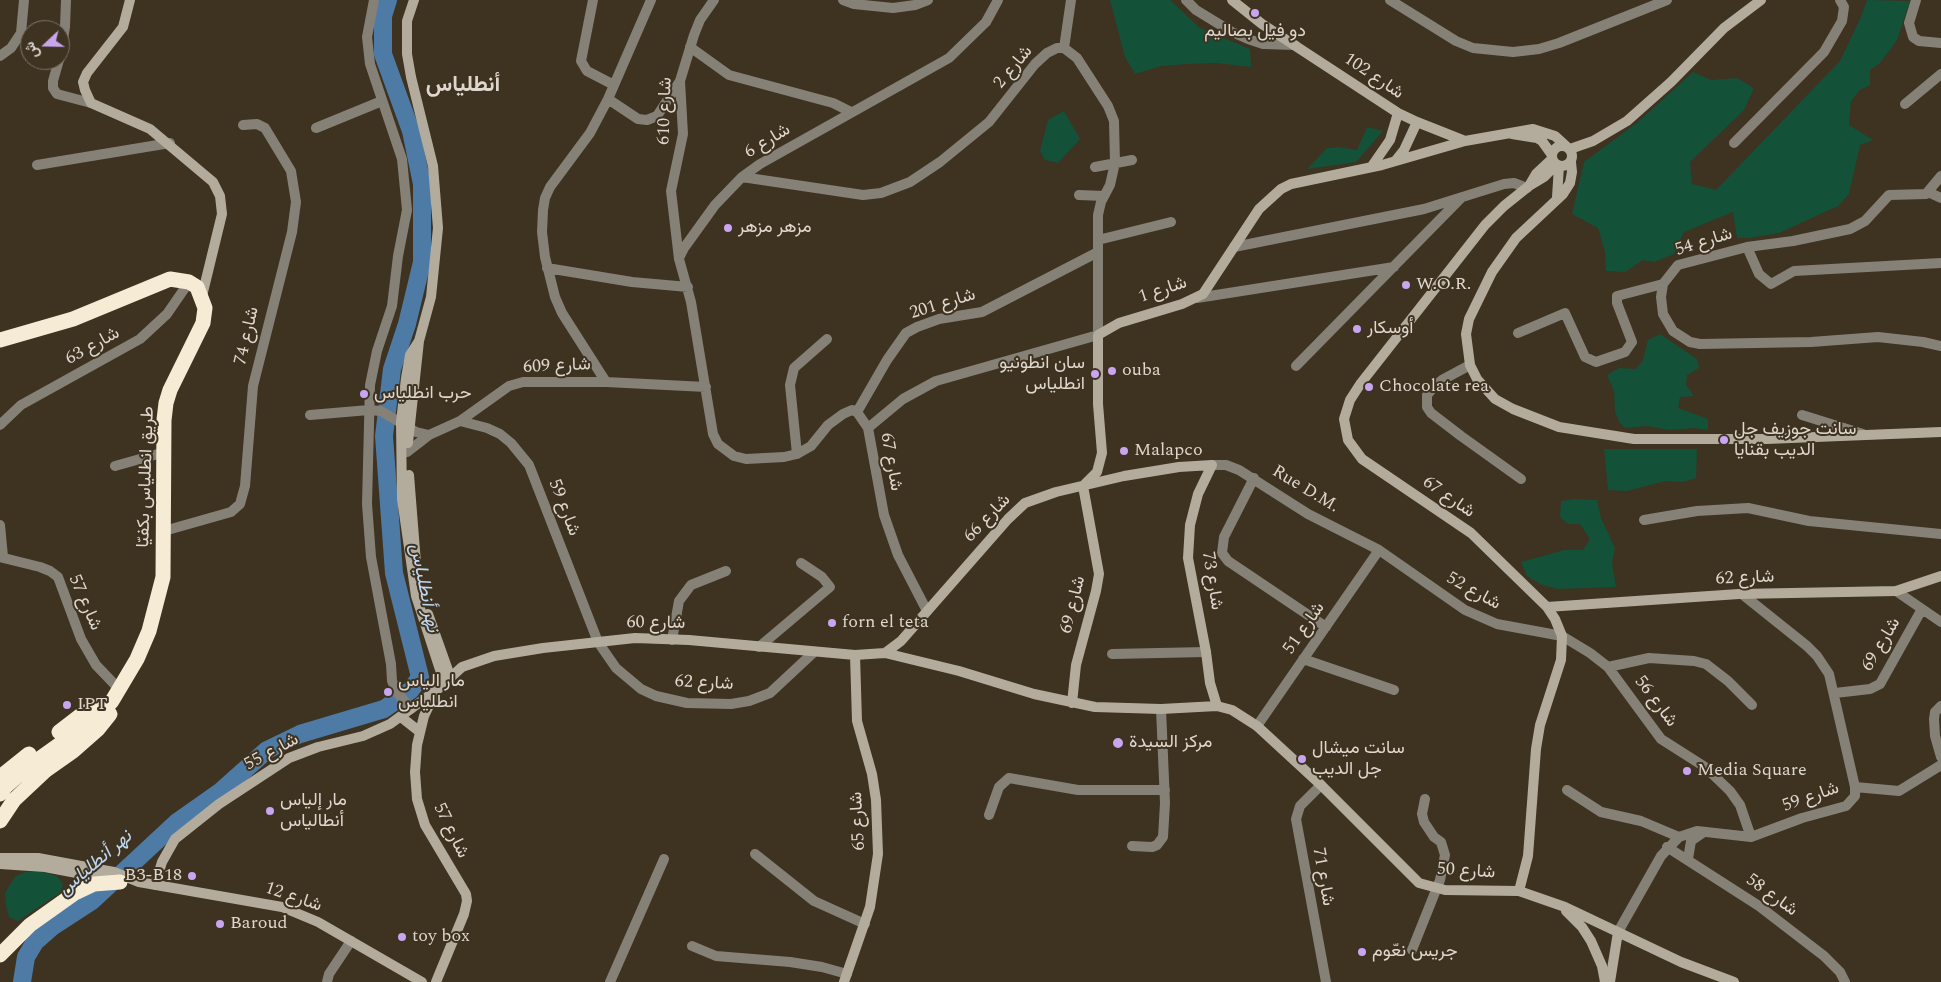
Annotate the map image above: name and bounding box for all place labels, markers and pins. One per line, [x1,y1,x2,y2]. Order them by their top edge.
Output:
marker: دو فيل بصاليم [1249,7,1261,19]
place label: دو فيل بصاليم [1204,21,1306,43]
place label: مزهر مزهر [738,217,812,239]
marker: مزهر مزهر [722,222,734,234]
place label: W.O.R. [1416,274,1471,296]
marker: W.O.R. [1400,279,1412,291]
place label: أوسكار [1367,318,1413,340]
marker: أوسكار [1351,323,1363,335]
place label: سان انطونيو انطلياس [999,353,1085,396]
place label: ouba [1122,360,1161,382]
marker: ouba [1106,365,1118,377]
marker: سان انطونيو انطلياس [1089,368,1101,380]
place label: Chocolate rea [1379,376,1489,398]
marker: Chocolate rea [1363,381,1375,393]
place label: حرب انطلياس [374,383,472,405]
marker: حرب انطلياس [358,388,370,400]
place label: سانت جوزيف جل الديب بقنايا [1734,419,1856,462]
marker: سانت جوزيف جل الديب بقنايا [1718,434,1730,446]
place label: Malapco [1134,440,1203,462]
marker: Malapco [1118,445,1130,457]
place label: forn el teta [842,612,929,634]
marker: forn el teta [826,617,838,629]
place label: مار الياس انطلياس [398,671,465,714]
marker: مار الياس انطلياس [382,686,394,698]
place label: IPT [77,694,108,716]
marker: IPT [61,699,73,711]
place label: مركز السيدة [1129,732,1212,754]
marker: مركز السيدة [1111,736,1125,750]
place label: سانت ميشال جل الديب [1312,738,1405,781]
marker: سانت ميشال جل الديب [1296,753,1308,765]
place label: Media Square [1697,760,1807,782]
marker: Media Square [1681,765,1693,777]
place label: مار إلياس أنطالياس [280,790,347,832]
marker: مار إلياس أنطالياس [264,805,276,817]
place label: B3-B18 [125,865,182,887]
marker: B3-B18 [186,870,198,882]
place label: Baroud [230,913,288,935]
marker: Baroud [214,918,226,930]
place label: toy box [412,926,470,948]
marker: toy box [396,931,408,943]
place label: جريس نعّوم [1372,941,1458,963]
marker: جريس نعّوم [1356,946,1368,958]

